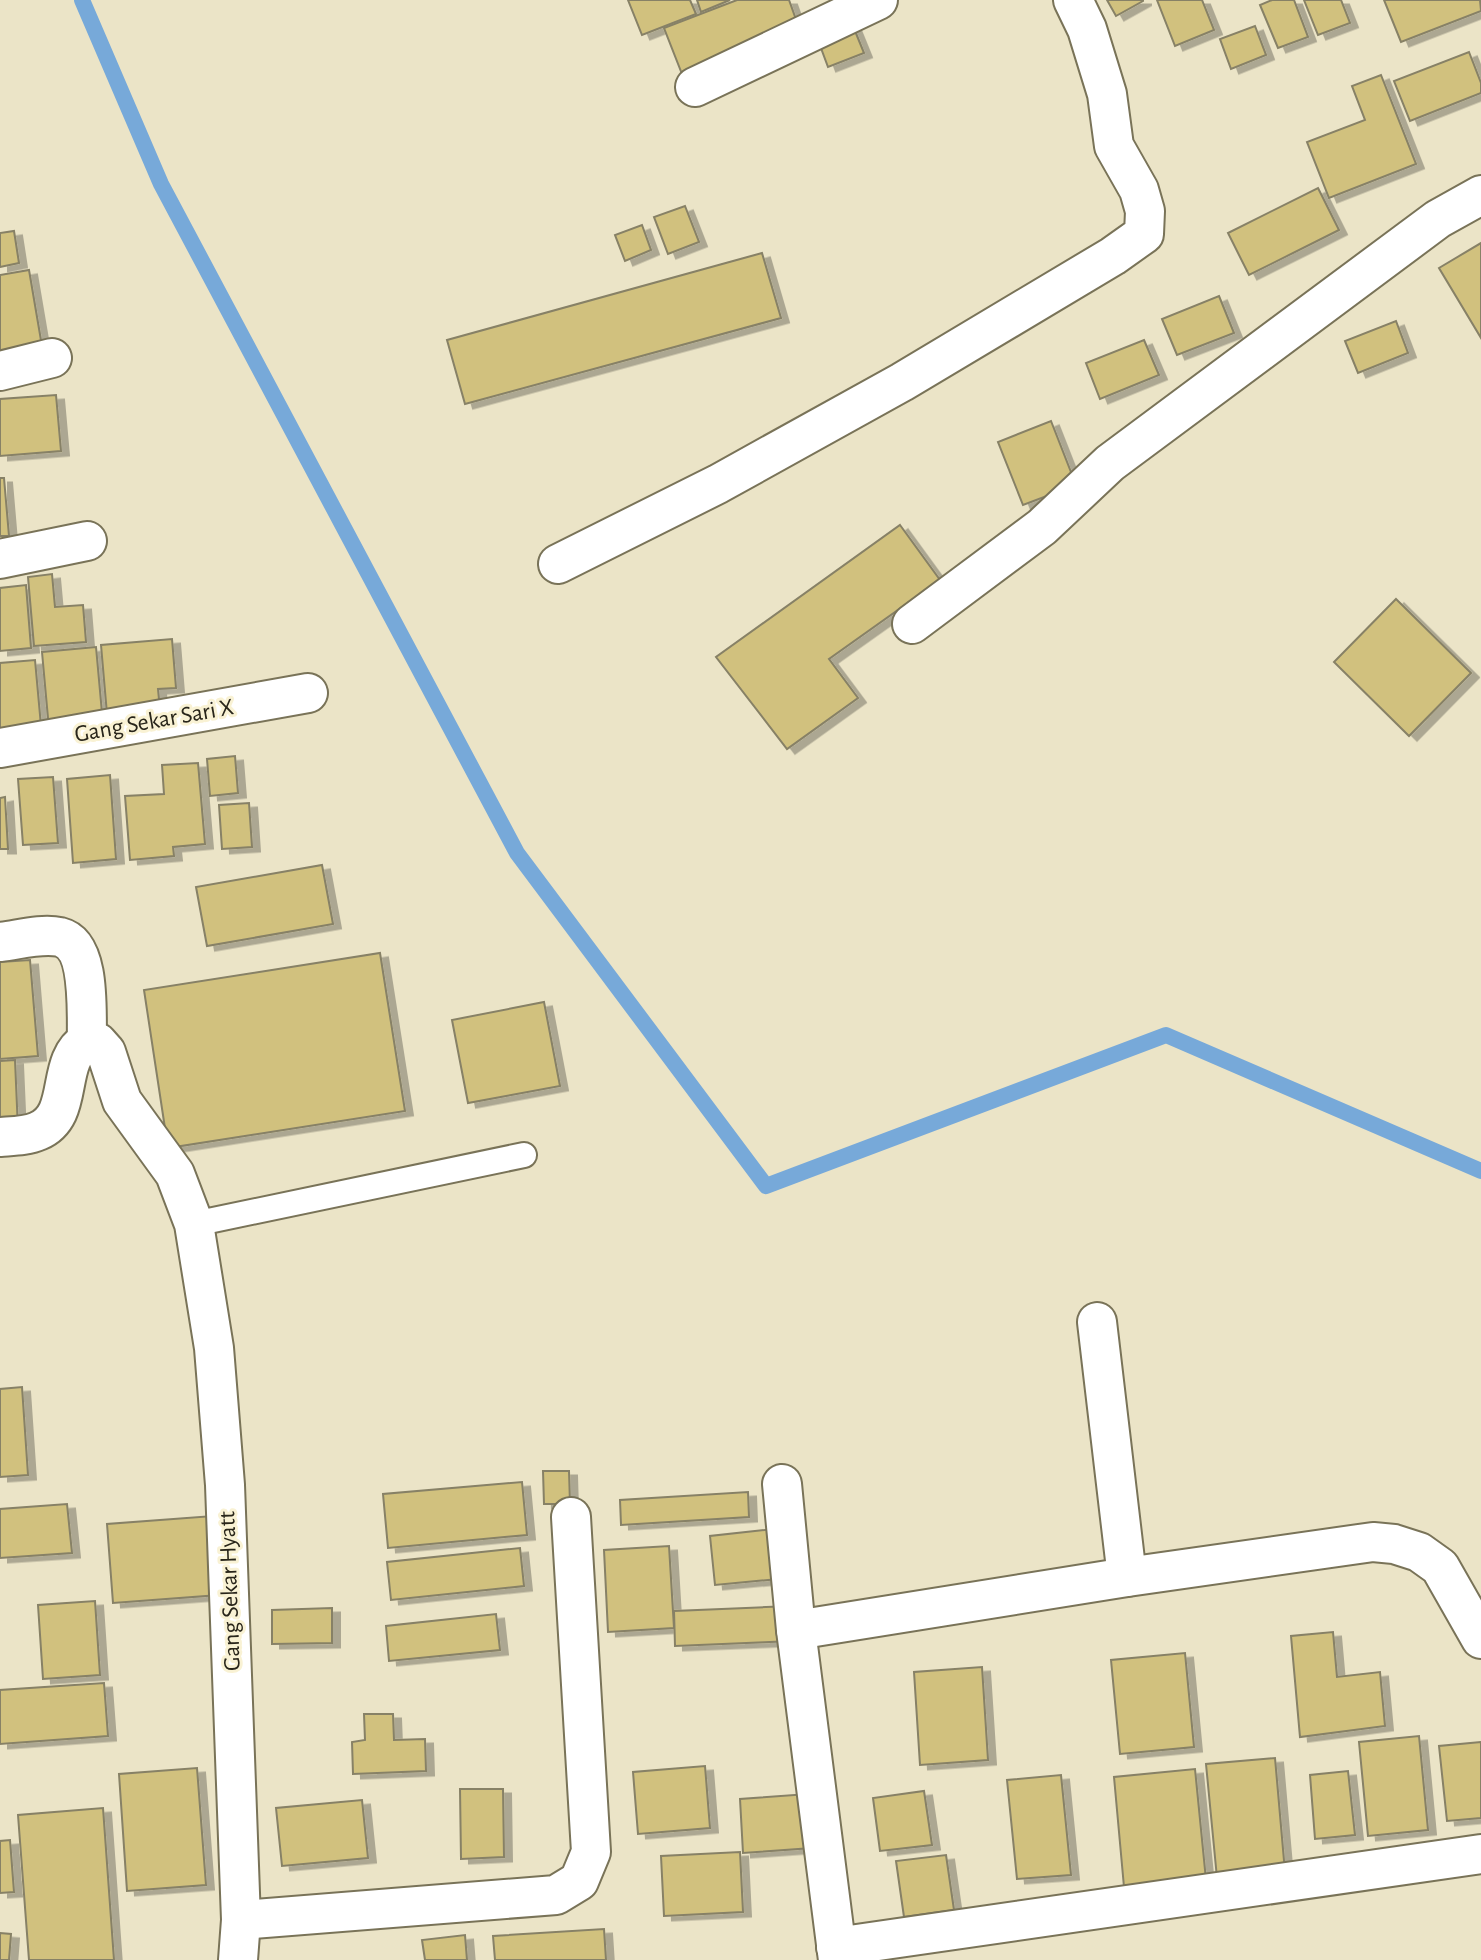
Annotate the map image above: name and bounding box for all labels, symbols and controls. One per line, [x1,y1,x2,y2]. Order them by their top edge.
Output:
street label: Gang Sekar Sari X [73,695,236,747]
street label: Gang Sekar Hyatt [215,1510,245,1671]

